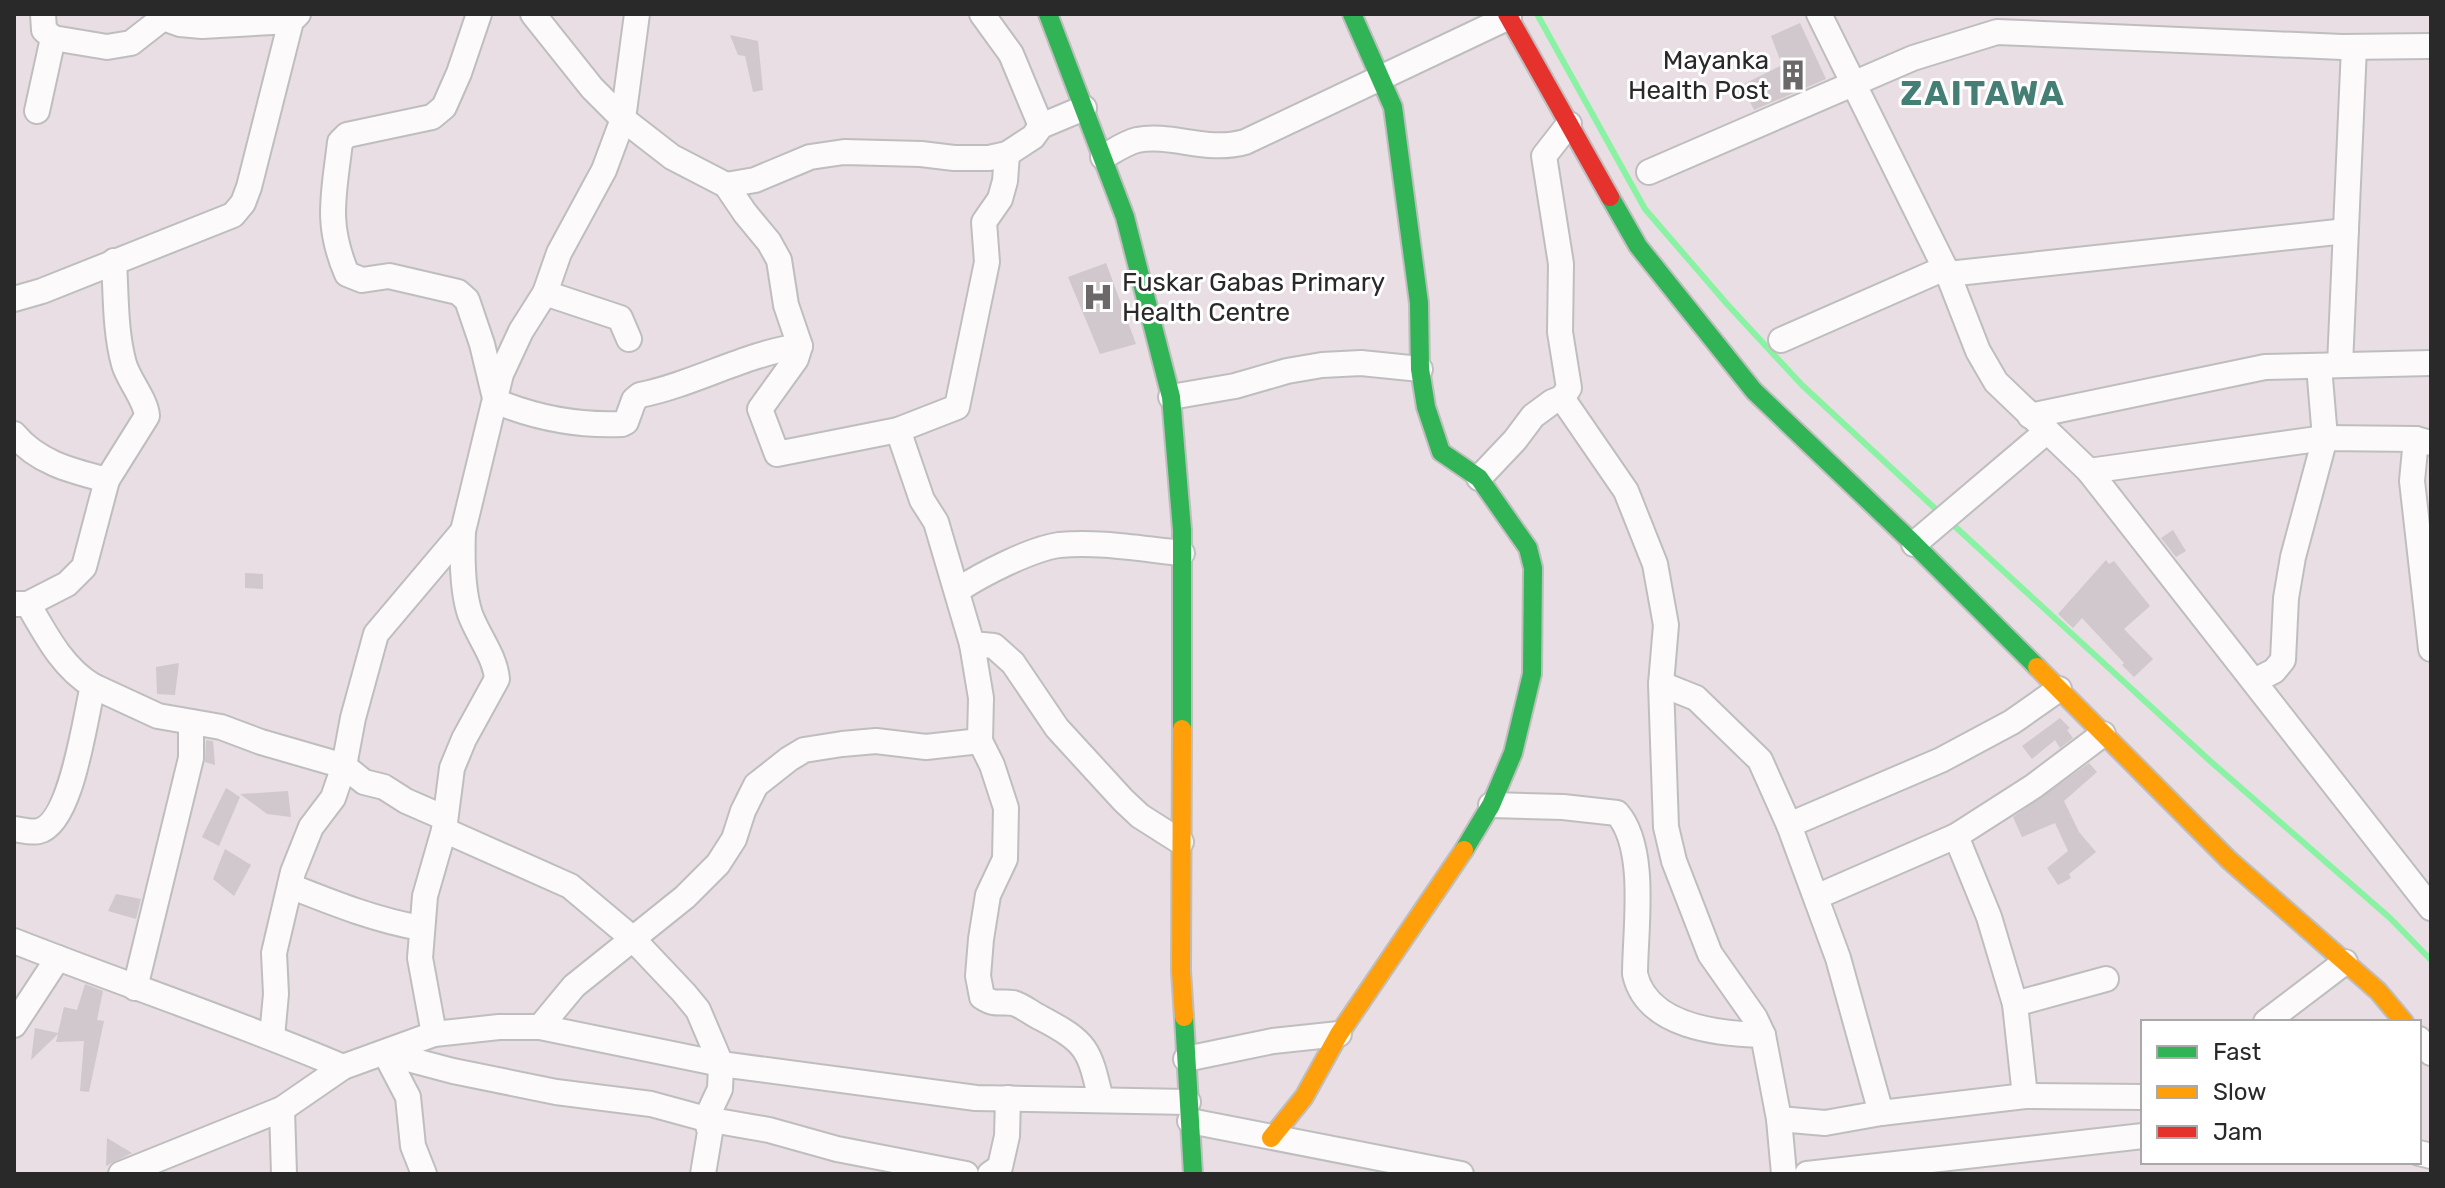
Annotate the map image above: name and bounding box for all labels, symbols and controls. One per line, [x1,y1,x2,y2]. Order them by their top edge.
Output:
place label: Mayanka Health Post [1628,45,1769,106]
building icon: Mayanka Health Post [1776,58,1810,92]
district label: ZAITAWA [1900,73,2066,114]
place label: Fuskar Gabas Primary Health Centre [1122,267,1385,328]
hospital icon: Fuskar Gabas Primary Health Centre [1081,280,1115,314]
legend [2141,1020,2421,1164]
text: Fast [2213,1038,2261,1066]
text: Slow [2213,1078,2266,1106]
text: Jam [2213,1118,2263,1146]

